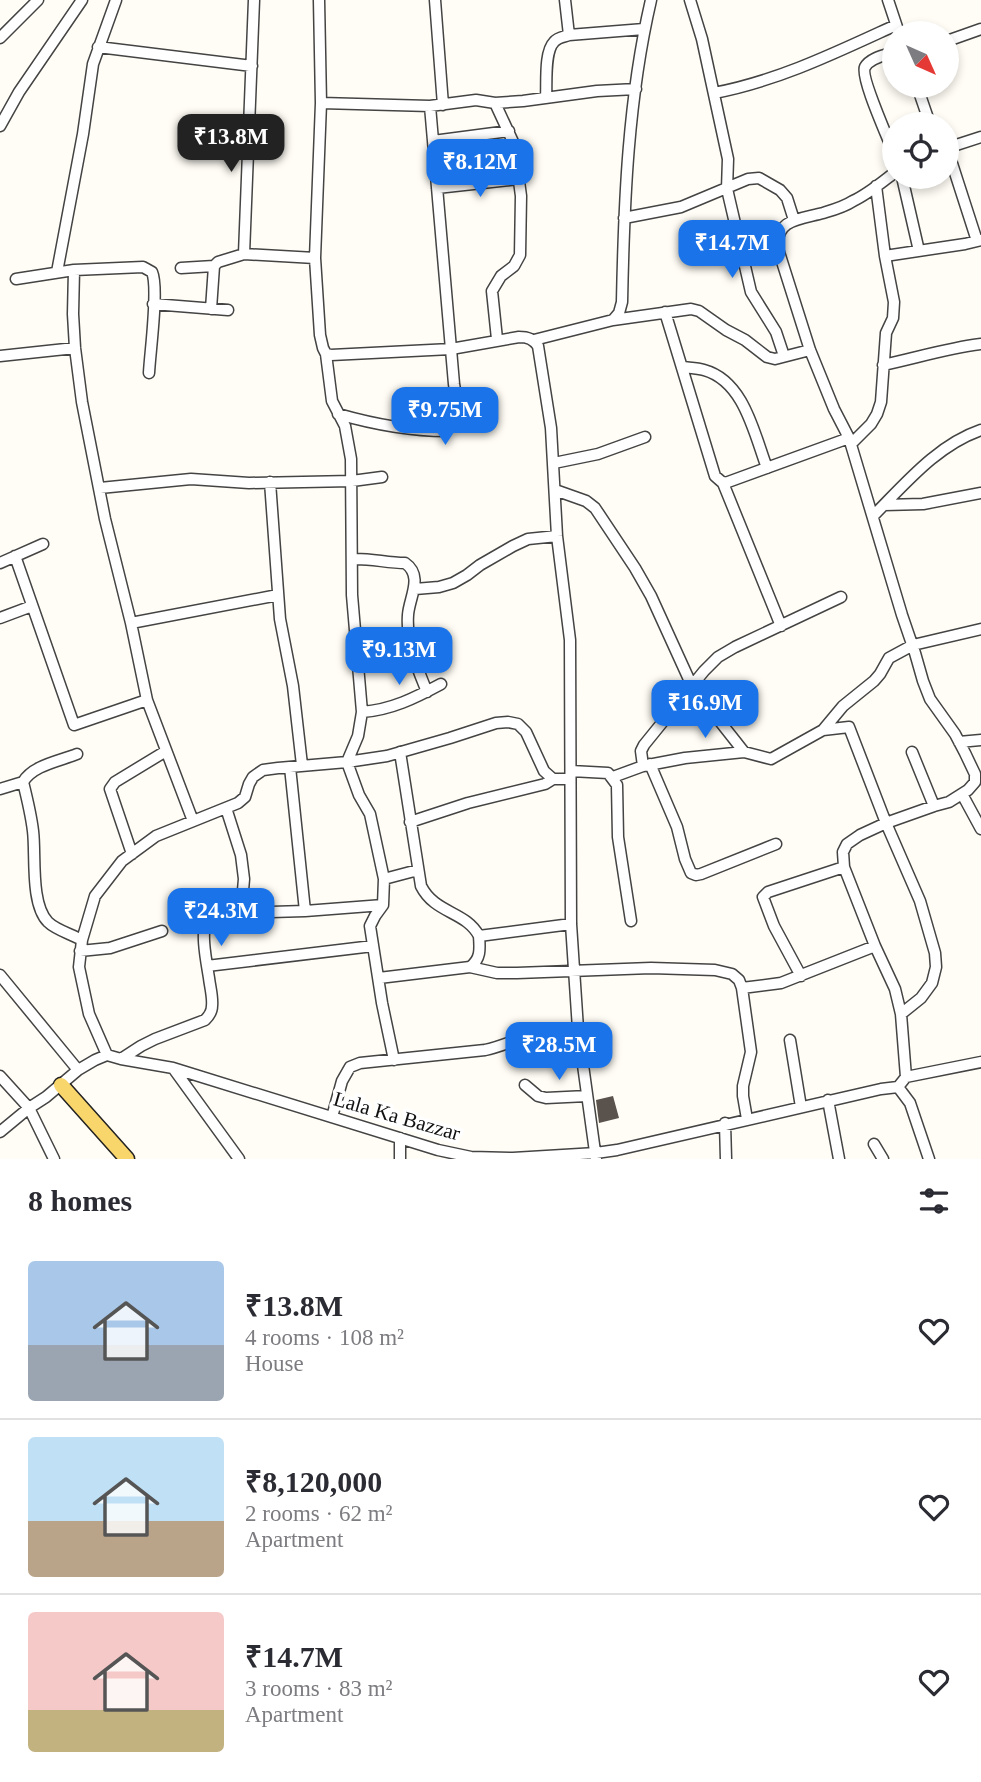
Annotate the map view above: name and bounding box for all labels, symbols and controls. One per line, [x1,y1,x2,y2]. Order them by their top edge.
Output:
north arrow [882,21,959,98]
map controls [882,21,959,189]
button: locate [882,112,959,189]
pin: ₹13.8M [174,114,288,174]
text: ₹13.8M [193,124,269,149]
pin: ₹8.12M [423,140,537,199]
text: ₹8.12M [442,149,518,174]
pin: ₹14.7M [675,220,789,280]
text: ₹14.7M [694,230,770,255]
pin: ₹9.75M [388,388,502,447]
text: ₹9.75M [407,397,483,422]
pin: ₹9.13M [342,628,456,687]
text: ₹9.13M [361,637,437,662]
pin: ₹16.9M [648,680,762,740]
text: ₹16.9M [667,690,743,715]
pin: ₹24.3M [164,888,278,948]
text: ₹24.3M [183,898,259,923]
pin: ₹28.5M [502,1023,616,1082]
text: ₹28.5M [521,1032,597,1057]
street label: Lala Ka Bazzar [331,1086,463,1146]
icon: filters [915,1182,953,1220]
text: 8 homes [28,1184,132,1217]
icon: home [84,1289,168,1373]
text: ₹13.8M [245,1289,343,1322]
icon: heart [915,1312,953,1350]
text: 4 rooms · 108 m² [245,1325,404,1350]
text: House [245,1351,304,1376]
icon: home [84,1465,168,1549]
text: ₹8,120,000 [245,1465,382,1498]
icon: heart [915,1488,953,1526]
text: 2 rooms · 62 m² [245,1501,392,1526]
text: Apartment [245,1527,343,1552]
icon: home [84,1640,168,1724]
text: ₹14.7M [245,1640,343,1673]
icon: heart [915,1663,953,1701]
text: 3 rooms · 83 m² [245,1676,392,1701]
text: Apartment [245,1702,343,1727]

